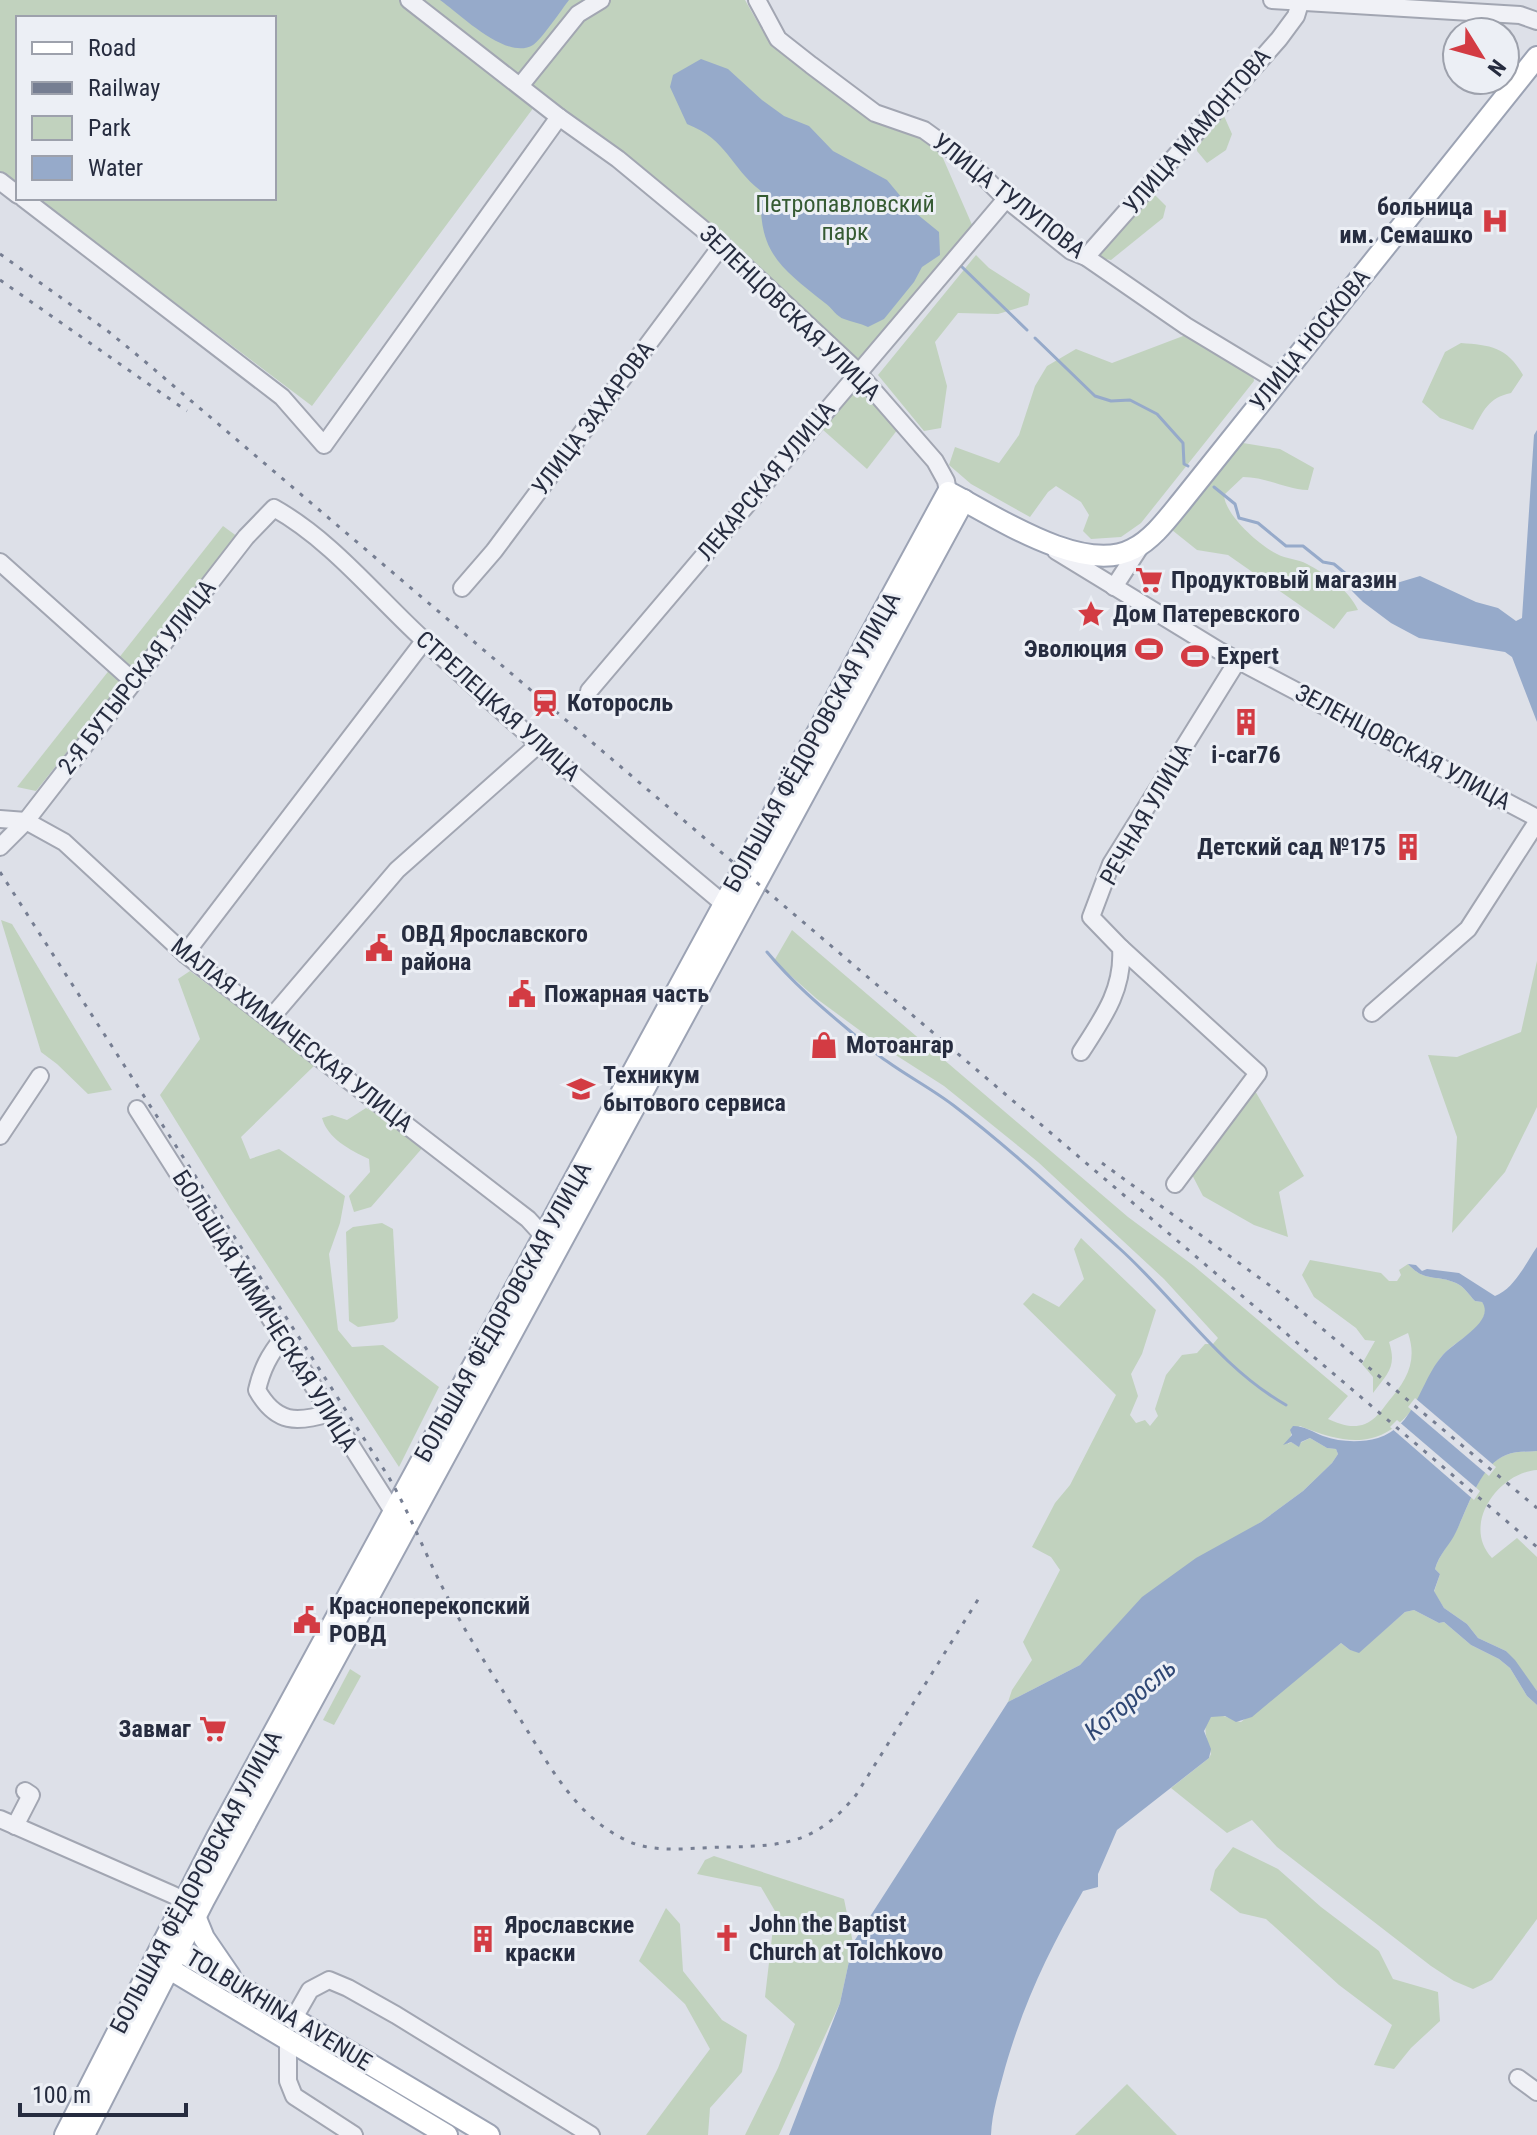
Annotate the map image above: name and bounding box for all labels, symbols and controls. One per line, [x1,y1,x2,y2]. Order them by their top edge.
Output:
legend [16,16,276,200]
north arrow [1441,16,1521,96]
text: Road [88,34,136,62]
street label: УЛИЦА МАМОНТОВА [1118,42,1277,219]
text: N [1483,55,1511,81]
text: Railway [88,74,160,102]
text: Park [88,114,131,142]
street label: УЛИЦА ТУЛУПОВА [927,128,1091,264]
text: Water [88,154,143,182]
park label: Петропавловский парк [755,190,935,246]
place label: больница им. Семашко [1339,193,1473,249]
hospital icon: больница им. Семашко [1480,206,1510,236]
street label: ЗЕЛЕНЦОВСКАЯ УЛИЦА [694,219,886,407]
street label: УЛИЦА НОСКОВА [1244,263,1376,417]
street label: УЛИЦА ЗАХАРОВА [526,336,660,500]
street label: ЛЕКАРСКАЯ УЛИЦА [691,396,841,566]
supermarket icon: Продуктовый магазин [1134,565,1164,595]
place label: Продуктовый магазин [1171,566,1397,594]
street label: 2-Я БУТЫРСКАЯ УЛИЦА [53,574,222,780]
street label: БОЛЬШАЯ ФЁДОРОВСКАЯ УЛИЦА [718,587,906,897]
place icon: Дом Патеревского [1076,599,1106,629]
place label: Дом Патеревского [1113,600,1300,628]
street label: СТРЕЛЕЦКАЯ УЛИЦА [410,625,586,787]
sports icon: Эволюция [1134,634,1164,664]
place label: Эволюция [1024,635,1127,663]
sports icon: Expert [1180,641,1210,671]
place label: Expert [1217,642,1279,670]
street label: ЗЕЛЕНЦОВСКАЯ УЛИЦА [1290,678,1516,816]
station icon: Которосль [530,688,560,718]
place label: Которосль [567,689,673,717]
building icon: i-car76 [1231,707,1261,737]
street label: РЕЧНАЯ УЛИЦА [1094,738,1198,890]
place label: i-car76 [1211,741,1281,769]
building icon: Детский сад №175 [1393,832,1423,862]
place label: Детский сад №175 [1197,833,1386,861]
place label: ОВД Ярославского района [401,920,588,976]
street label: МАЛАЯ ХИМИЧЕСКАЯ УЛИЦА [166,932,418,1138]
public building icon: ОВД Ярославского района [364,933,394,963]
public building icon: Пожарная часть [507,979,537,1009]
place label: Пожарная часть [544,980,709,1008]
shop icon: Мотоангар [809,1030,839,1060]
place label: Мотоангар [846,1031,954,1059]
place label: Техникум бытового сервиса [603,1061,786,1117]
school or university icon: Техникум бытового сервиса [566,1074,596,1104]
street label: БОЛЬШАЯ ФЁДОРОВСКАЯ УЛИЦА [409,1157,597,1467]
street label: БОЛЬШАЯ ХИМИЧЕСКАЯ УЛИЦА [167,1165,363,1457]
place label: Красноперекопский РОВД [329,1592,530,1648]
public building icon: Красноперекопский РОВД [292,1605,322,1635]
water label: Которосль [1078,1652,1182,1746]
supermarket icon: Завмаг [198,1714,228,1744]
place label: Завмаг [119,1715,191,1743]
street label: БОЛЬШАЯ ФЁДОРОВСКАЯ УЛИЦА [104,1726,288,2038]
place label: John the Baptist Church at Tolchkovo [749,1910,943,1966]
place label: Ярославские краски [504,1911,634,1967]
church icon: John the Baptist Church at Tolchkovo [712,1923,742,1953]
building icon: Ярославские краски [468,1924,498,1954]
street label: TOLBUKHINA AVENUE [181,1944,377,2076]
scale bar [20,2067,186,2117]
text: 100 m [32,2081,91,2109]

